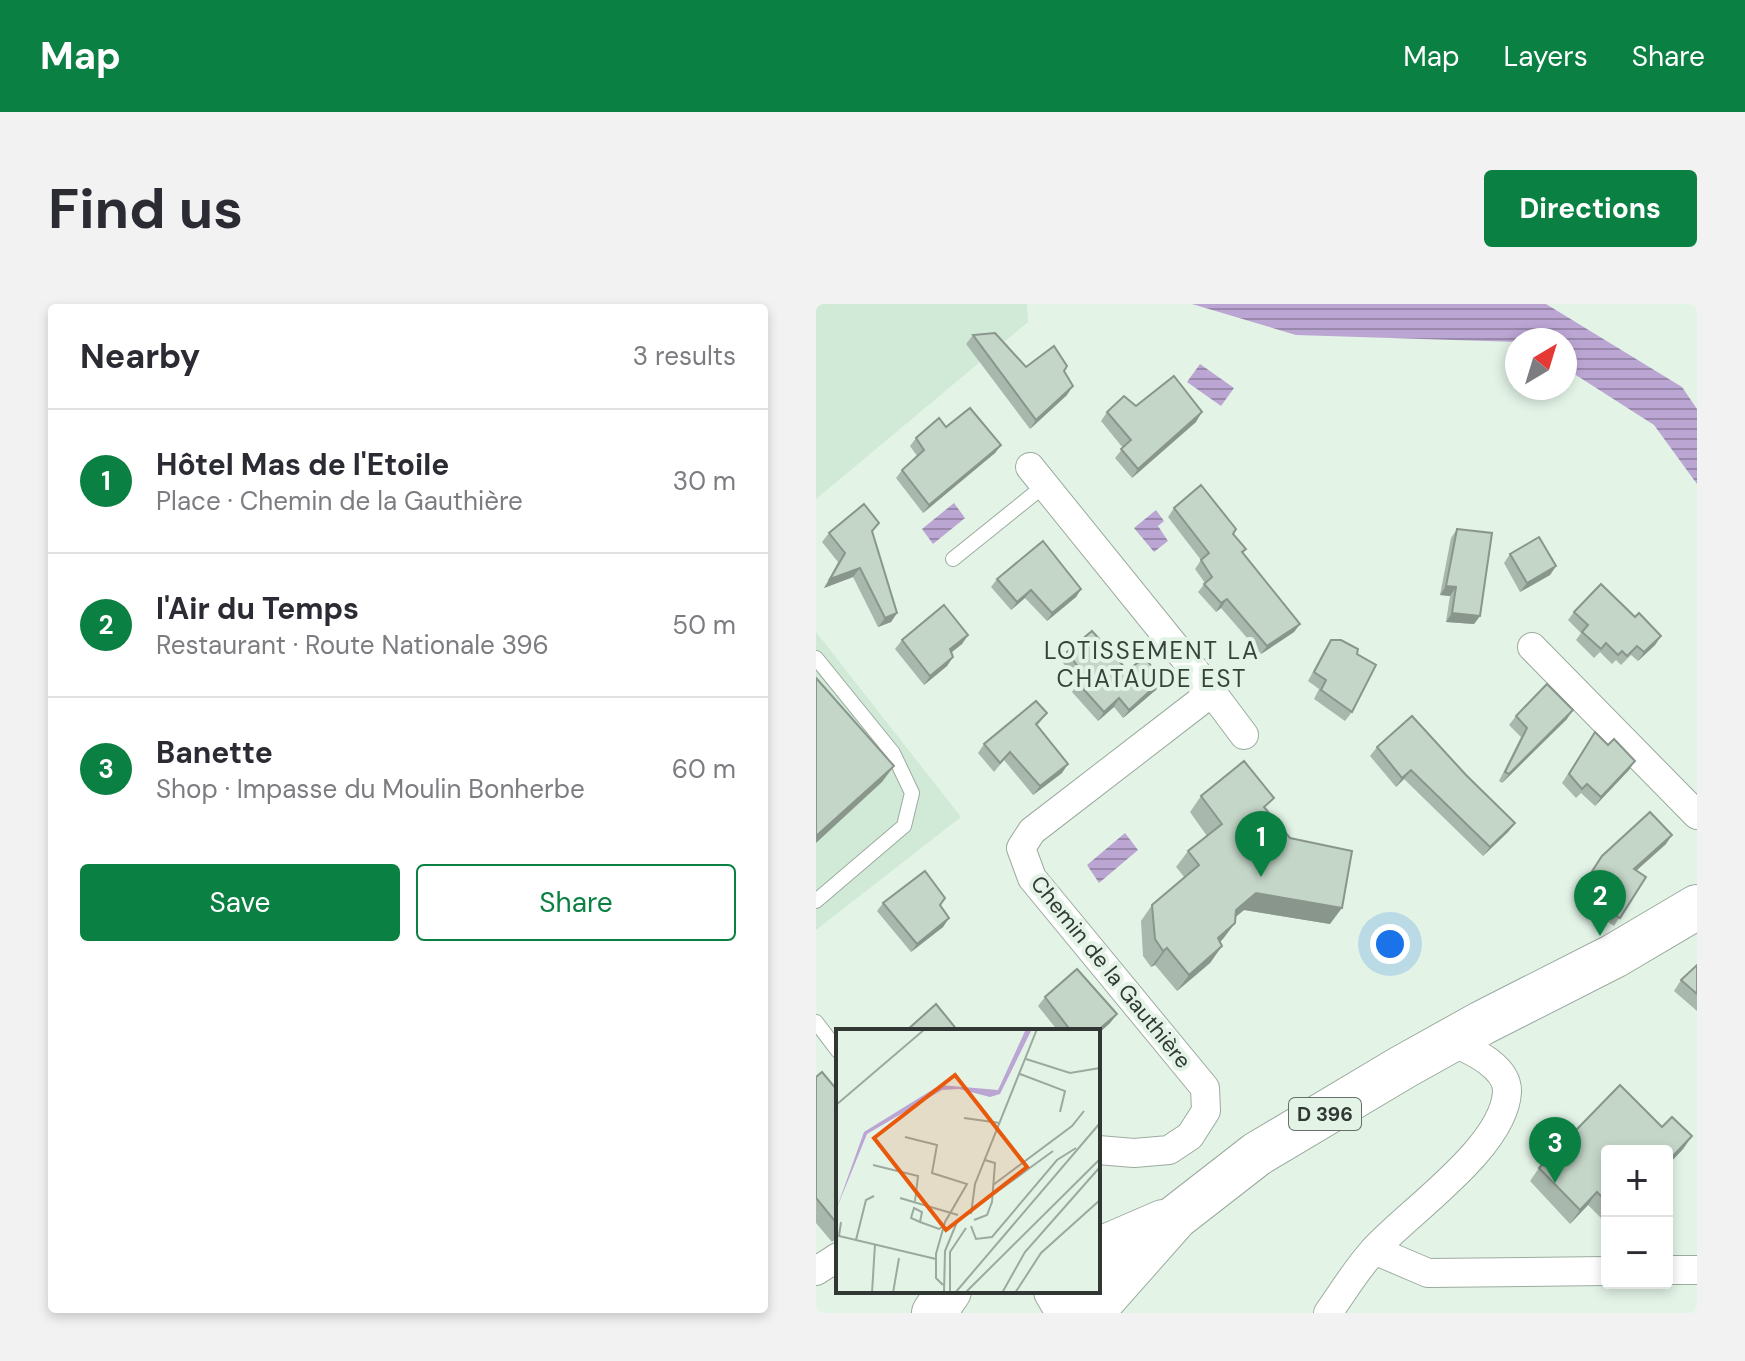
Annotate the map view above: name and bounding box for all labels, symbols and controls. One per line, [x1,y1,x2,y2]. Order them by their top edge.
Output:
text: Map [40,31,121,81]
text: Map [1403,38,1460,75]
text: Layers [1504,38,1588,75]
text: Share [1632,38,1705,75]
button: Directions [1484,170,1697,247]
text: Find us [48,172,243,245]
north arrow [1505,328,1577,400]
text: Nearby [80,334,200,379]
text: 3 results [633,339,736,373]
text: Hôtel Mas de l'Etoile [156,445,449,484]
text: 1 [101,464,111,498]
text: 30 m [673,464,736,498]
text: Place · Chemin de la Gauthière [156,484,523,518]
text: l'Air du Temps [156,589,359,628]
text: 2 [98,608,114,642]
text: 50 m [672,608,736,642]
text: Restaurant · Route Nationale 396 [156,628,549,662]
district label: LOTISSEMENT LA CHATAUDE EST [1044,635,1260,694]
text: Banette [156,733,273,772]
text: 3 [98,752,114,786]
text: 60 m [672,752,736,786]
text: Shop · Impasse du Moulin Bonherbe [156,772,585,806]
pin: 1 [1235,811,1287,877]
button: Save [80,864,400,941]
button: Share [416,864,736,941]
street label: Chemin de la Gauthière [1024,870,1198,1074]
pin: 2 [1574,870,1626,936]
your location [1370,924,1410,964]
inset map [836,1029,1100,1293]
road number: D 396 [1289,1098,1361,1130]
pin: 3 [1529,1117,1581,1183]
map controls [1601,1145,1673,1289]
button: + [1601,1145,1673,1217]
button: − [1601,1217,1673,1289]

